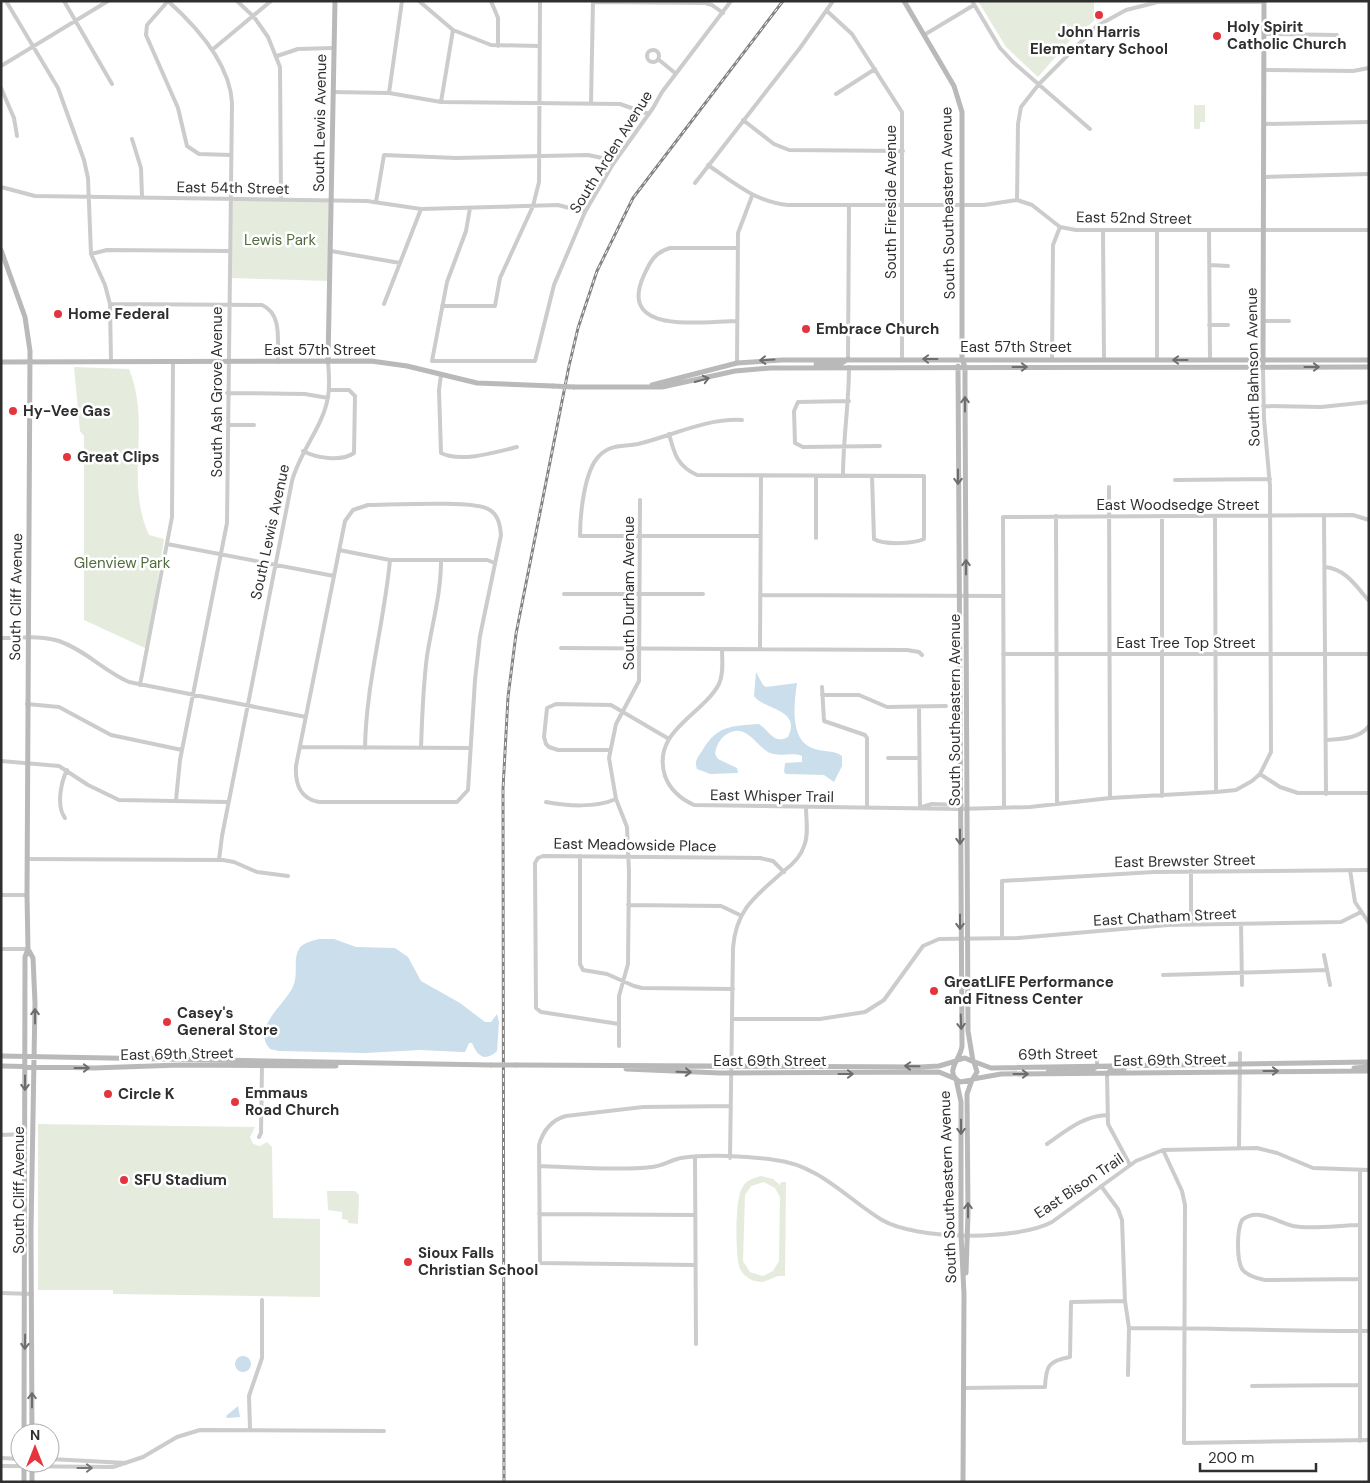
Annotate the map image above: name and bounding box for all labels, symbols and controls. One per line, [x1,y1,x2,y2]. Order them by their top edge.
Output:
marker: John Harris Elementary School [1093,9,1105,21]
place label: Holy Spirit Catholic Church [1227,17,1346,54]
place label: John Harris Elementary School [1030,22,1168,59]
marker: Holy Spirit Catholic Church [1211,30,1223,42]
street label: South Lewis Avenue [309,54,331,192]
street label: South Arden Avenue [565,87,657,217]
street label: South Southeastern Avenue [936,107,960,299]
street label: South Fireside Avenue [881,125,901,279]
street label: East 54th Street [176,177,290,199]
street label: East 52nd Street [1076,207,1192,229]
park label: Lewis Park [244,230,316,250]
street label: South Bahnson Avenue [1242,287,1264,447]
place label: Home Federal [68,304,169,324]
street label: South Ash Grove Avenue [207,307,227,477]
marker: Home Federal [52,308,64,320]
place label: Embrace Church [816,319,939,339]
marker: Embrace Church [800,323,812,335]
street label: East 57th Street [960,337,1072,357]
street label: East 57th Street [264,340,376,360]
one-way arrow [922,354,938,364]
one-way arrow [1172,355,1188,365]
one-way arrow [759,356,775,365]
one-way arrow [1012,362,1028,372]
one-way arrow [1304,363,1320,372]
one-way arrow [693,375,709,384]
one-way arrow [960,396,970,412]
place label: Hy-Vee Gas [23,401,111,421]
marker: Hy-Vee Gas [7,405,19,417]
place label: Great Clips [77,447,159,467]
marker: Great Clips [61,451,73,463]
street label: South Lewis Avenue [246,462,294,602]
one-way arrow [953,468,963,485]
street label: East Woodsedge Street [1096,495,1260,515]
street label: South Durham Avenue [619,516,639,670]
street label: South Cliff Avenue [5,533,27,661]
park label: Glenview Park [74,553,171,573]
one-way arrow [961,559,971,575]
street label: South Southeastern Avenue [945,614,965,806]
street label: East Tree Top Street [1116,633,1256,653]
street label: East Whisper Trail [710,785,834,807]
one-way arrow [955,828,965,845]
street label: East Meadowside Place [553,834,717,856]
street label: East Brewster Street [1114,850,1256,872]
street label: East Chatham Street [1093,903,1237,931]
one-way arrow [955,914,965,930]
place label: GreatLIFE Performance and Fitness Center [944,972,1114,1009]
marker: GreatLIFE Performance and Fitness Center [928,985,940,997]
place label: Casey's General Store [177,1003,278,1040]
one-way arrow [30,1008,40,1024]
one-way arrow [956,1014,966,1030]
marker: Casey's General Store [161,1016,173,1028]
street label: East 69th Street [120,1043,234,1065]
street label: 69th Street [1018,1043,1098,1065]
street label: East 69th Street [1113,1049,1227,1071]
street label: East 69th Street [713,1051,827,1071]
one-way arrow [904,1062,920,1071]
one-way arrow [74,1063,90,1073]
one-way arrow [676,1067,692,1076]
one-way arrow [1263,1067,1279,1076]
one-way arrow [838,1069,854,1079]
one-way arrow [1012,1069,1029,1079]
one-way arrow [20,1074,30,1091]
place label: Emmaus Road Church [245,1083,339,1120]
place label: Circle K [118,1084,175,1104]
marker: Circle K [102,1088,114,1100]
street label: South Southeastern Avenue [935,1090,961,1284]
marker: Emmaus Road Church [229,1096,241,1108]
one-way arrow [956,1119,966,1135]
street label: South Cliff Avenue [9,1126,29,1254]
street label: East Bison Trail [1030,1149,1128,1223]
place label: SFU Stadium [134,1170,227,1190]
marker: SFU Stadium [118,1174,130,1186]
one-way arrow [963,1203,973,1219]
place label: Sioux Falls Christian School [418,1243,538,1280]
marker: Sioux Falls Christian School [402,1256,414,1268]
one-way arrow [20,1333,29,1349]
one-way arrow [27,1392,37,1408]
north arrow [10,1423,60,1473]
text: N [30,1426,40,1444]
scale bar [1200,1440,1316,1472]
text: 200 m [1208,1448,1254,1468]
one-way arrow [76,1463,93,1473]

